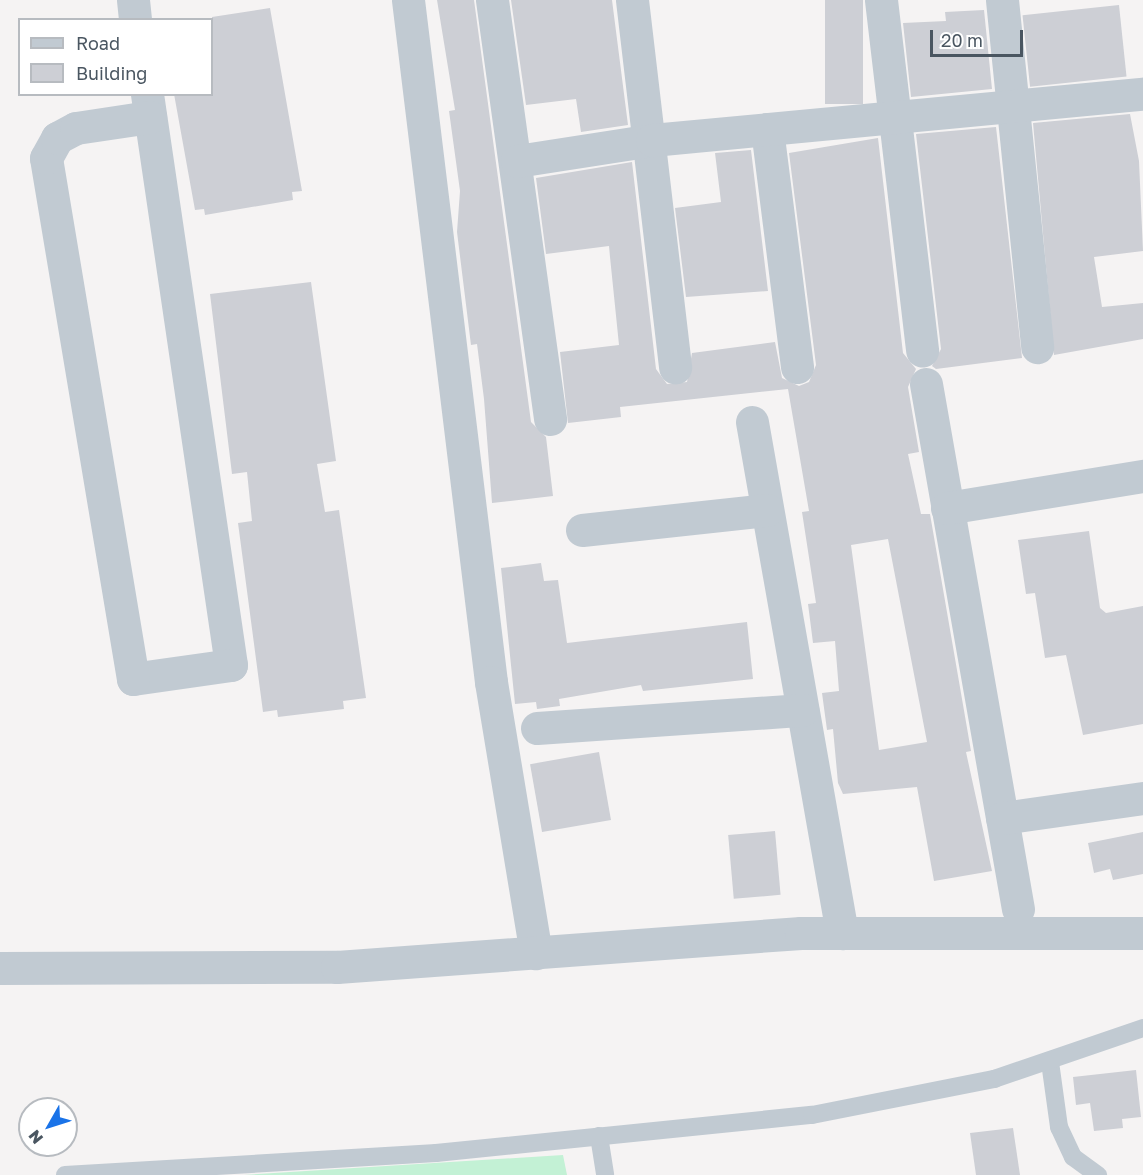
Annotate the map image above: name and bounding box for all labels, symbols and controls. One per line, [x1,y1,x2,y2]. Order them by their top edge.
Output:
legend [18,18,213,96]
scale bar [933,18,1026,56]
text: 20 m [941,29,983,51]
text: Road [76,32,120,54]
text: Building [76,62,147,84]
north arrow [18,1097,78,1157]
text: N [24,1126,47,1148]

